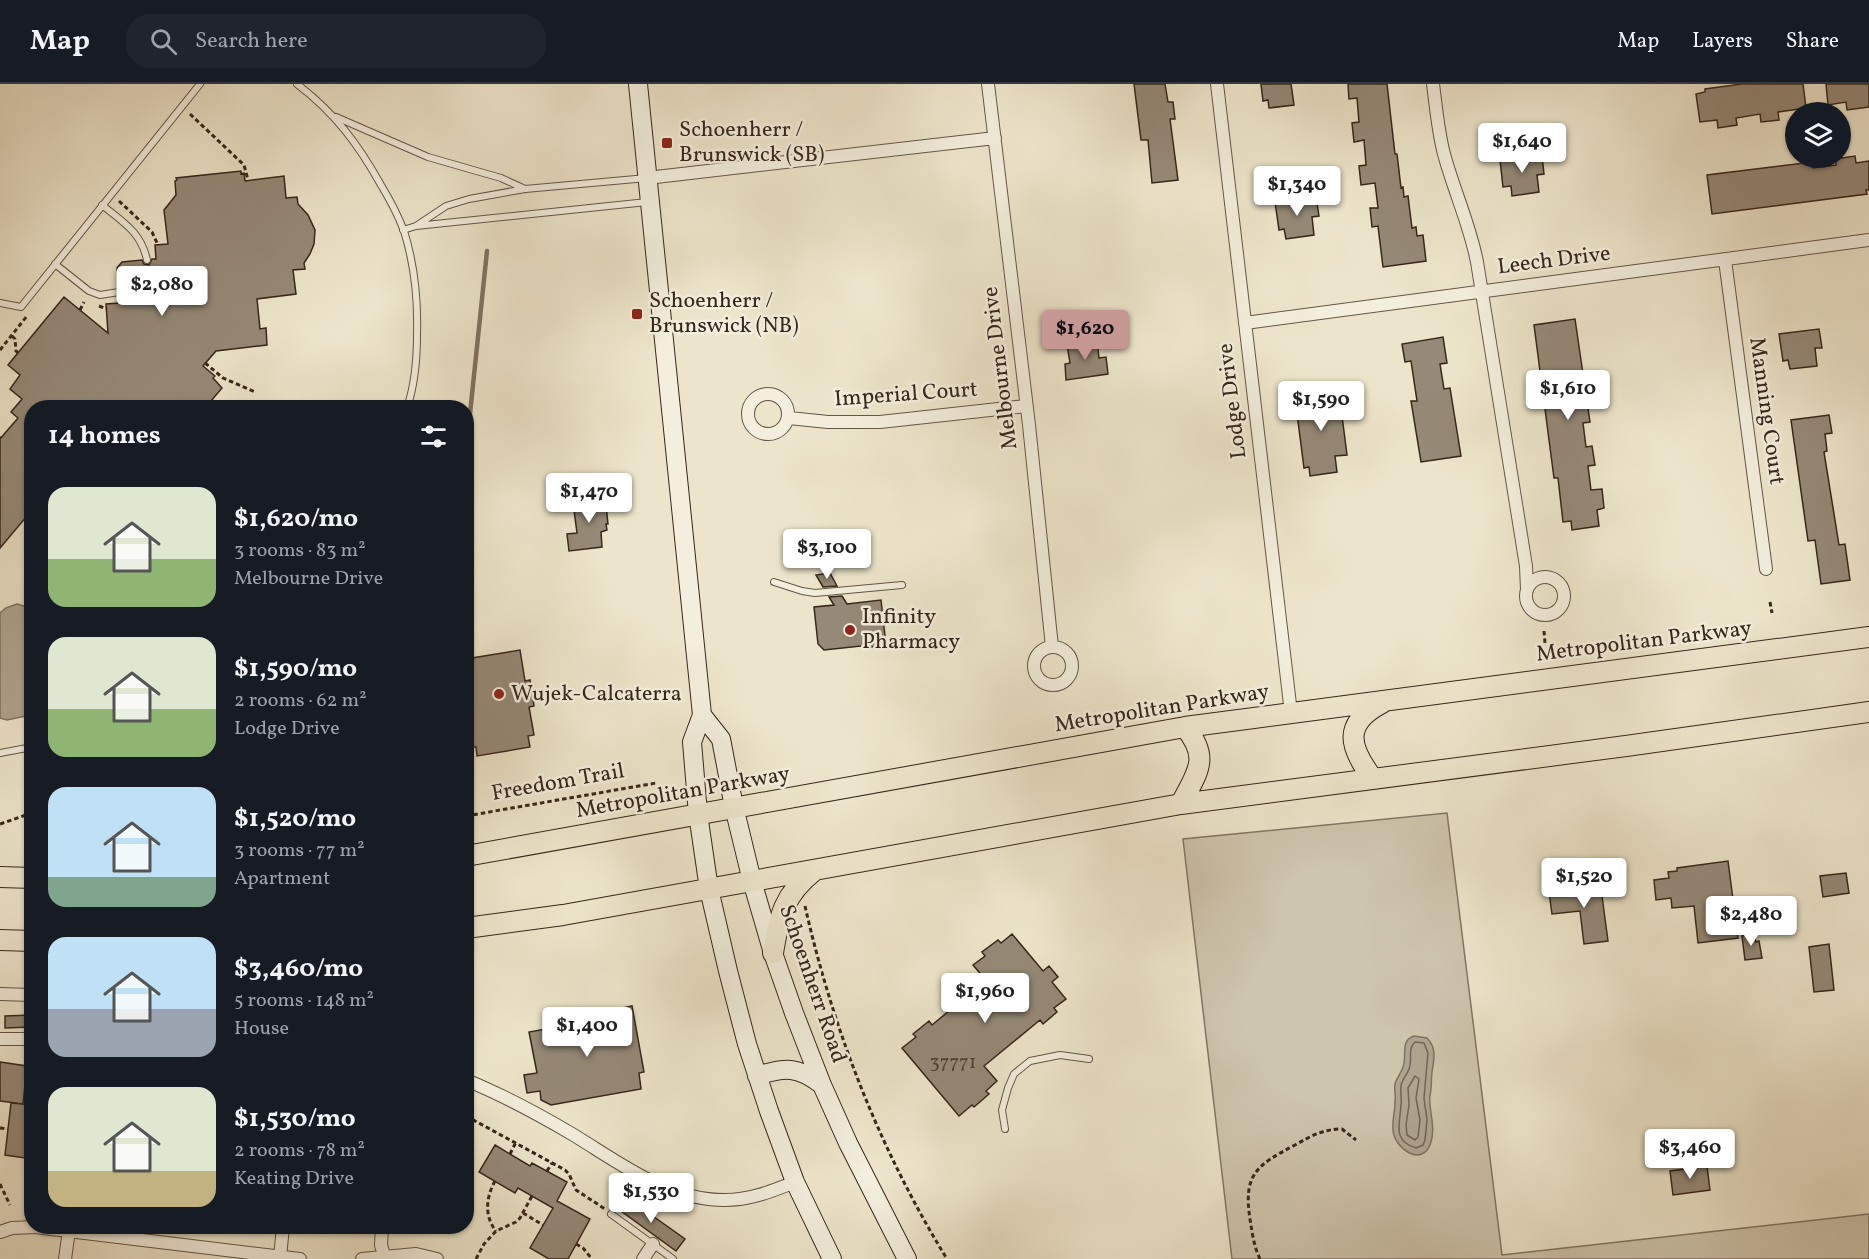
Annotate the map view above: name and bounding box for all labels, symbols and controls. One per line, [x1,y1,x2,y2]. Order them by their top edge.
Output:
search box [126,14,546,68]
text: Map [30,22,90,61]
icon: search [147,25,180,58]
text: Search here [195,26,308,57]
text: Map [1617,27,1659,56]
text: Layers [1692,27,1753,56]
text: Share [1786,27,1839,56]
map controls [1785,102,1851,168]
button: layers [1785,102,1851,168]
place label: Schoenherr / Brunswick (SB) [679,115,824,171]
pin: $1,640 [1473,123,1571,174]
text: $1,640 [1492,128,1552,156]
marker: Schoenherr / Brunswick (SB) [660,136,674,150]
pin: $1,340 [1248,166,1346,217]
text: $1,340 [1268,171,1326,199]
street label: Leech Drive [1496,239,1612,283]
pin: $2,080 [113,266,211,317]
text: $2,080 [131,271,193,299]
street label: Melbourne Drive [976,285,1026,451]
place label: Schoenherr / Brunswick (NB) [649,286,799,342]
marker: Schoenherr / Brunswick (NB) [630,307,644,321]
pin: $1,620 [1036,310,1134,361]
text: $1,620 [1056,315,1114,343]
street label: Manning Court [1740,335,1792,487]
street label: Lodge Drive [1211,341,1255,461]
pin: $1,610 [1519,370,1617,421]
street label: Imperial Court [833,375,979,415]
text: $1,610 [1540,375,1596,403]
pin: $1,590 [1272,381,1370,432]
text: $1,590 [1292,386,1350,414]
text: 14 homes [48,418,161,454]
icon: filters [417,420,450,453]
pin: $1,470 [540,473,638,524]
text: $1,470 [560,478,618,506]
text: $1,620/mo [234,501,358,537]
icon: home [96,511,168,583]
pin: $3,100 [778,529,876,580]
text: $3,100 [797,534,857,562]
text: 3 rooms · 83 m² [234,537,366,565]
text: Melbourne Drive [234,565,383,593]
place label: Infinity Pharmacy [862,602,960,658]
street label: Metropolitan Parkway [1535,613,1754,671]
marker: Infinity Pharmacy [843,623,857,637]
text: $1,590/mo [234,651,357,687]
icon: home [96,661,168,733]
street label: Metropolitan Parkway [1053,677,1272,741]
place label: Wujek-Calcaterra [511,679,682,710]
text: 2 rooms · 62 m² [234,687,367,715]
marker: Wujek-Calcaterra [492,687,506,701]
text: Lodge Drive [234,715,340,743]
street label: Freedom Trail [489,756,627,810]
street label: Metropolitan Parkway [574,759,793,827]
text: $1,520/mo [234,801,356,837]
icon: home [96,811,168,883]
text: 3 rooms · 77 m² [234,837,365,865]
pin: $1,520 [1535,858,1633,909]
text: $1,520 [1555,863,1613,891]
text: Apartment [234,865,330,893]
pin: $2,480 [1702,896,1800,947]
street label: Schoenherr Road [770,901,854,1067]
text: $2,480 [1720,901,1782,929]
text: $3,460/mo [234,951,363,987]
icon: home [96,961,168,1033]
pin: $1,960 [936,973,1034,1024]
text: $1,960 [955,978,1015,1006]
text: 5 rooms · 148 m² [234,987,374,1015]
pin: $1,400 [538,1007,636,1058]
text: $1,400 [556,1012,618,1040]
text: House [234,1015,289,1043]
house number: 37771 [929,1049,977,1077]
text: $1,530/mo [234,1101,356,1137]
icon: home [96,1111,168,1183]
pin: $3,460 [1641,1129,1739,1180]
text: $3,460 [1659,1134,1721,1162]
text: 2 rooms · 78 m² [234,1137,365,1165]
text: Keating Drive [234,1165,354,1193]
pin: $1,530 [602,1173,700,1224]
text: $1,530 [623,1178,679,1206]

